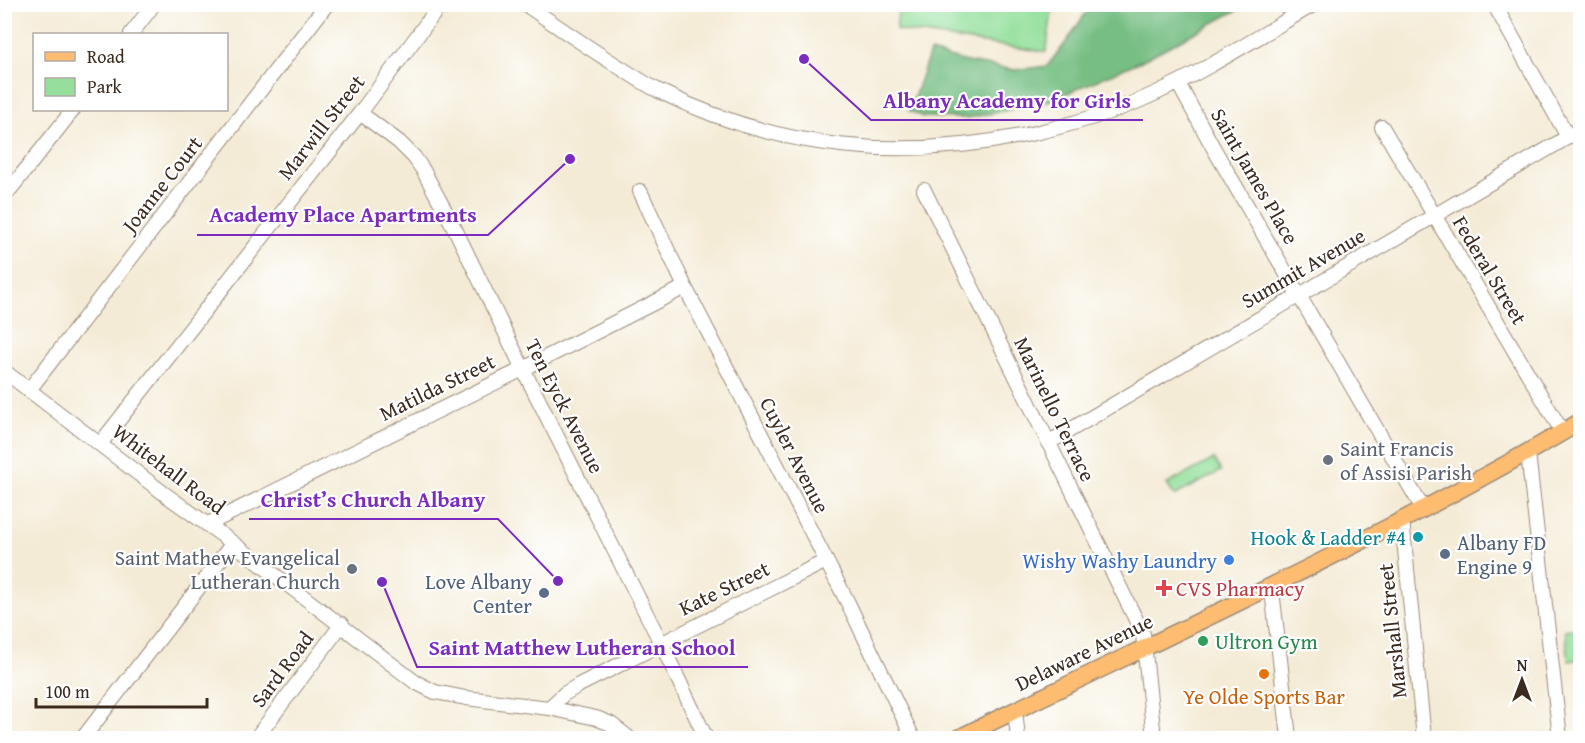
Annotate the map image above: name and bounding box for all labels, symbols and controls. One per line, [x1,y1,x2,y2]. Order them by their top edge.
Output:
legend [33,33,228,111]
text: Road [87,43,125,70]
street label: Marwill Street [270,67,372,186]
text: Park [87,73,123,100]
callout: Albany Academy for Girls [871,80,1143,120]
text: Albany Academy for Girls [883,84,1131,116]
street label: Saint James Place [1203,102,1307,250]
street label: Joanne Court [113,129,210,241]
callout: Academy Place Apartments [197,195,488,235]
text: Academy Place Apartments [209,198,477,230]
street label: Federal Street [1445,210,1535,331]
street label: Summit Avenue [1235,220,1371,316]
street label: Marinello Terrace [1007,331,1104,487]
street label: Ten Eyck Avenue [518,333,612,479]
street label: Matilda Street [374,345,501,428]
street label: Cuyler Avenue [752,391,838,519]
street label: Whitehall Road [106,416,233,522]
place label: Saint Francis of Assisi Parish [1340,433,1472,488]
marker: Saint Francis of Assisi Parish [1321,453,1335,467]
callout: Christ’s Church Albany [249,479,498,519]
text: Christ’s Church Albany [261,483,486,515]
place label: Hook & Ladder #4 [1251,522,1406,553]
place label: Albany FD Engine 9 [1457,527,1546,582]
marker: Hook & Ladder #4 [1411,530,1425,544]
place label: Saint Mathew Evangelical Lutheran Church [115,542,340,597]
place label: Wishy Washy Laundry [1022,545,1218,576]
marker: Albany FD Engine 9 [1438,547,1452,561]
street label: Kate Street [673,552,775,623]
marker: Wishy Washy Laundry [1222,553,1236,567]
street label: Marshall Street [1369,561,1414,700]
marker: Saint Mathew Evangelical Lutheran Church [345,562,359,576]
place label: Love Albany Center [425,566,533,621]
place label: CVS Pharmacy [1176,573,1305,604]
marker: CVS Pharmacy [1157,581,1171,595]
marker: Love Albany Center [537,586,551,600]
street label: Delaware Avenue [1010,605,1158,699]
street label: Sard Road [243,624,321,714]
place label: Ultron Gym [1215,626,1318,657]
callout: Saint Matthew Lutheran School [417,627,748,667]
text: Saint Matthew Lutheran School [429,631,736,663]
marker: Ultron Gym [1196,634,1210,648]
north arrow [1492,650,1552,710]
text: N [1517,653,1528,677]
marker: Ye Olde Sports Bar [1257,667,1271,681]
scale bar [36,671,207,709]
text: 100 m [45,678,90,705]
place label: Ye Olde Sports Bar [1183,681,1345,712]

